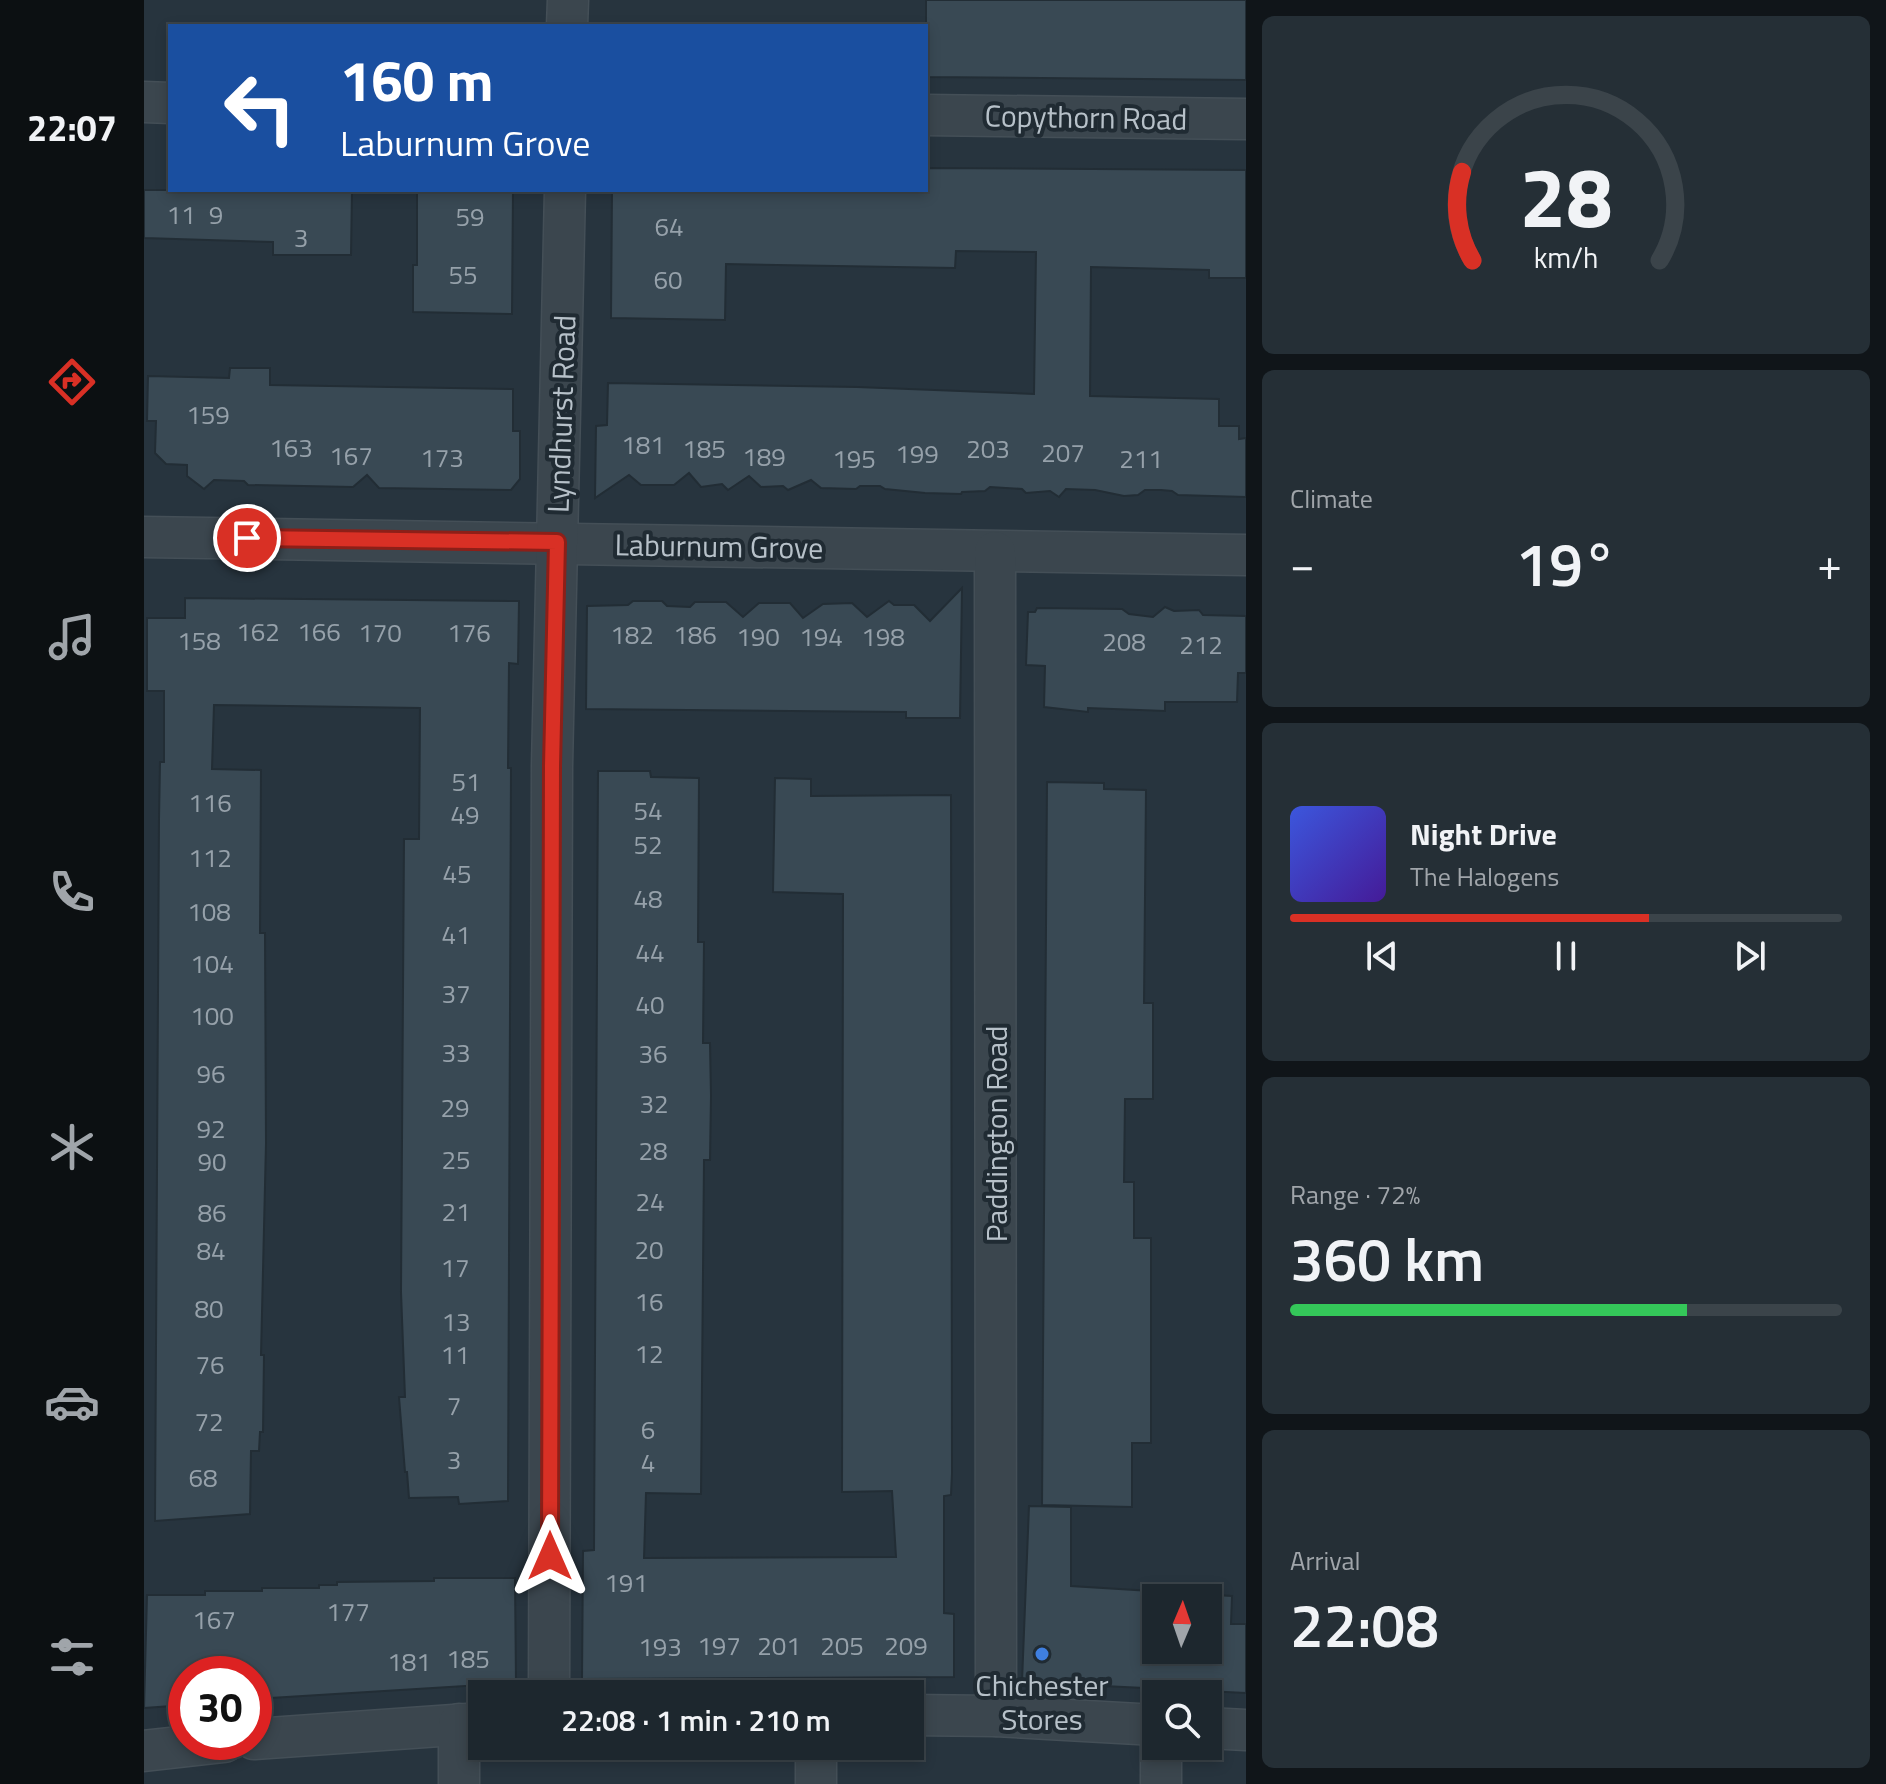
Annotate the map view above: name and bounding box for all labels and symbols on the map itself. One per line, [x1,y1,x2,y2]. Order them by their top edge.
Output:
street label: Copythorn Road [984,92,1188,142]
house number: 11 [166,195,196,234]
house number: 9 [209,195,223,234]
house number: 59 [455,197,485,236]
house number: 64 [654,207,684,246]
house number: 3 [294,218,308,257]
house number: 55 [448,255,478,294]
house number: 60 [653,260,683,299]
street label: Lyndhurst Road [535,314,587,514]
house number: 159 [186,395,230,434]
house number: 181 [621,425,665,464]
house number: 163 [269,428,313,467]
house number: 185 [682,429,726,468]
house number: 203 [966,429,1010,468]
house number: 207 [1041,433,1085,472]
house number: 199 [895,434,939,473]
house number: 167 [329,436,373,475]
house number: 189 [742,437,786,476]
house number: 173 [420,438,464,477]
house number: 195 [832,439,876,478]
house number: 211 [1119,439,1163,478]
pin [213,504,281,572]
street label: Laburnum Grove [614,521,824,571]
house number: 162 [236,612,280,651]
house number: 166 [297,612,341,651]
house number: 170 [358,613,402,652]
house number: 176 [447,613,491,652]
house number: 182 [610,615,654,654]
house number: 186 [673,615,717,654]
house number: 190 [736,617,780,656]
house number: 194 [799,617,843,656]
house number: 198 [861,617,905,656]
house number: 158 [177,621,221,660]
house number: 208 [1102,622,1146,661]
house number: 212 [1179,625,1223,664]
house number: 51 [451,762,481,801]
house number: 116 [188,783,232,822]
house number: 54 [633,791,663,830]
house number: 49 [450,795,480,834]
house number: 52 [633,825,663,864]
house number: 112 [188,838,232,877]
house number: 45 [442,854,472,893]
house number: 48 [633,879,663,918]
house number: 108 [187,892,231,931]
house number: 41 [441,915,471,954]
house number: 44 [635,933,665,972]
house number: 104 [190,944,234,983]
house number: 37 [441,974,471,1013]
house number: 40 [635,985,665,1024]
house number: 100 [190,996,234,1035]
street label: Paddington Road [973,1026,1019,1242]
house number: 33 [441,1033,471,1072]
house number: 36 [638,1034,668,1073]
house number: 96 [196,1054,226,1093]
house number: 32 [639,1084,669,1123]
house number: 29 [440,1088,470,1127]
house number: 92 [196,1109,226,1148]
house number: 28 [638,1131,668,1170]
house number: 25 [441,1140,471,1179]
house number: 90 [197,1142,227,1181]
house number: 24 [635,1182,665,1221]
house number: 21 [441,1192,471,1231]
house number: 86 [197,1193,227,1232]
house number: 20 [634,1230,664,1269]
house number: 84 [196,1231,226,1270]
house number: 17 [440,1248,470,1287]
house number: 16 [634,1282,664,1321]
house number: 80 [194,1289,224,1328]
house number: 13 [441,1302,471,1341]
house number: 12 [634,1334,664,1373]
house number: 11 [440,1335,470,1374]
house number: 76 [195,1345,225,1384]
house number: 7 [447,1386,461,1425]
house number: 72 [194,1402,224,1441]
house number: 6 [641,1410,655,1449]
house number: 3 [447,1440,461,1479]
house number: 4 [641,1443,655,1482]
house number: 68 [188,1458,218,1497]
position arrow [508,1514,592,1598]
house number: 191 [604,1563,648,1602]
north arrow [1142,1584,1222,1664]
house number: 177 [326,1592,370,1631]
house number: 167 [192,1600,236,1639]
house number: 197 [697,1626,741,1665]
house number: 201 [757,1626,801,1665]
house number: 205 [820,1626,864,1665]
house number: 209 [884,1626,928,1665]
house number: 193 [638,1627,682,1666]
house number: 185 [446,1639,490,1678]
house number: 181 [387,1642,431,1681]
marker: Chichester Stores [1033,1645,1051,1663]
speed limit sign: 30 [168,1656,272,1760]
place label: Chichester Stores [975,1662,1109,1742]

